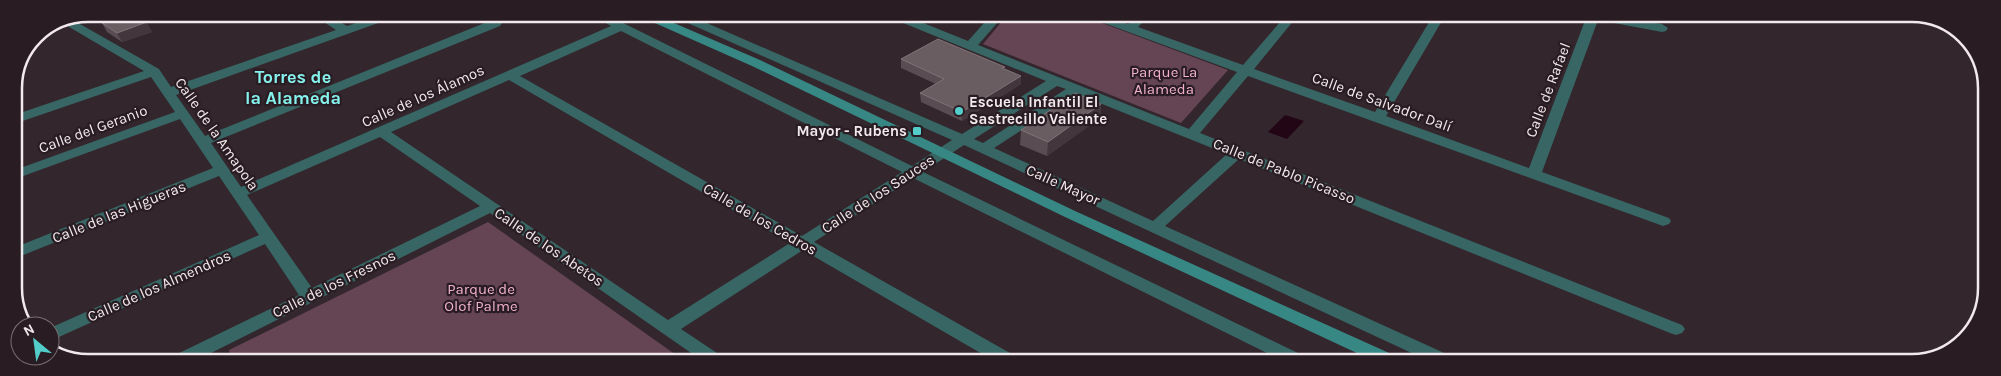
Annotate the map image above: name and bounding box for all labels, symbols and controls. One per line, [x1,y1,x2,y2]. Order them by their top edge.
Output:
street label: Calle de Rafael [1522,40,1574,140]
street label: Calle de los Álamos [359,61,487,131]
park label: Parque La Alameda [1131,63,1197,98]
district label: Torres de la Alameda [245,66,341,109]
street label: Calle de Salvador Dalí [1310,68,1455,136]
street label: Calle de la Amapola [171,74,263,194]
place label: Escuela Infantil El Sastrecillo Valiente [969,93,1107,128]
street label: Calle del Geranio [36,101,150,157]
marker: Escuela Infantil El Sastrecillo Valiente [953,105,965,117]
place label: Mayor - Rubens [797,122,907,140]
marker: Mayor - Rubens [911,125,923,137]
street label: Calle de Pablo Picasso [1210,134,1358,208]
street label: Calle de los Sauces [818,151,938,237]
street label: Calle Mayor [1023,161,1103,209]
street label: Calle de las Higueras [50,177,188,247]
street label: Calle de los Cedros [700,179,820,259]
street label: Calle de los Abetos [491,204,607,290]
street label: Calle de los Almendros [84,246,234,326]
street label: Calle de los Fresnos [269,246,399,322]
park label: Parque de Olof Palme [444,280,518,315]
north arrow [10,316,60,366]
text: N [20,320,37,340]

